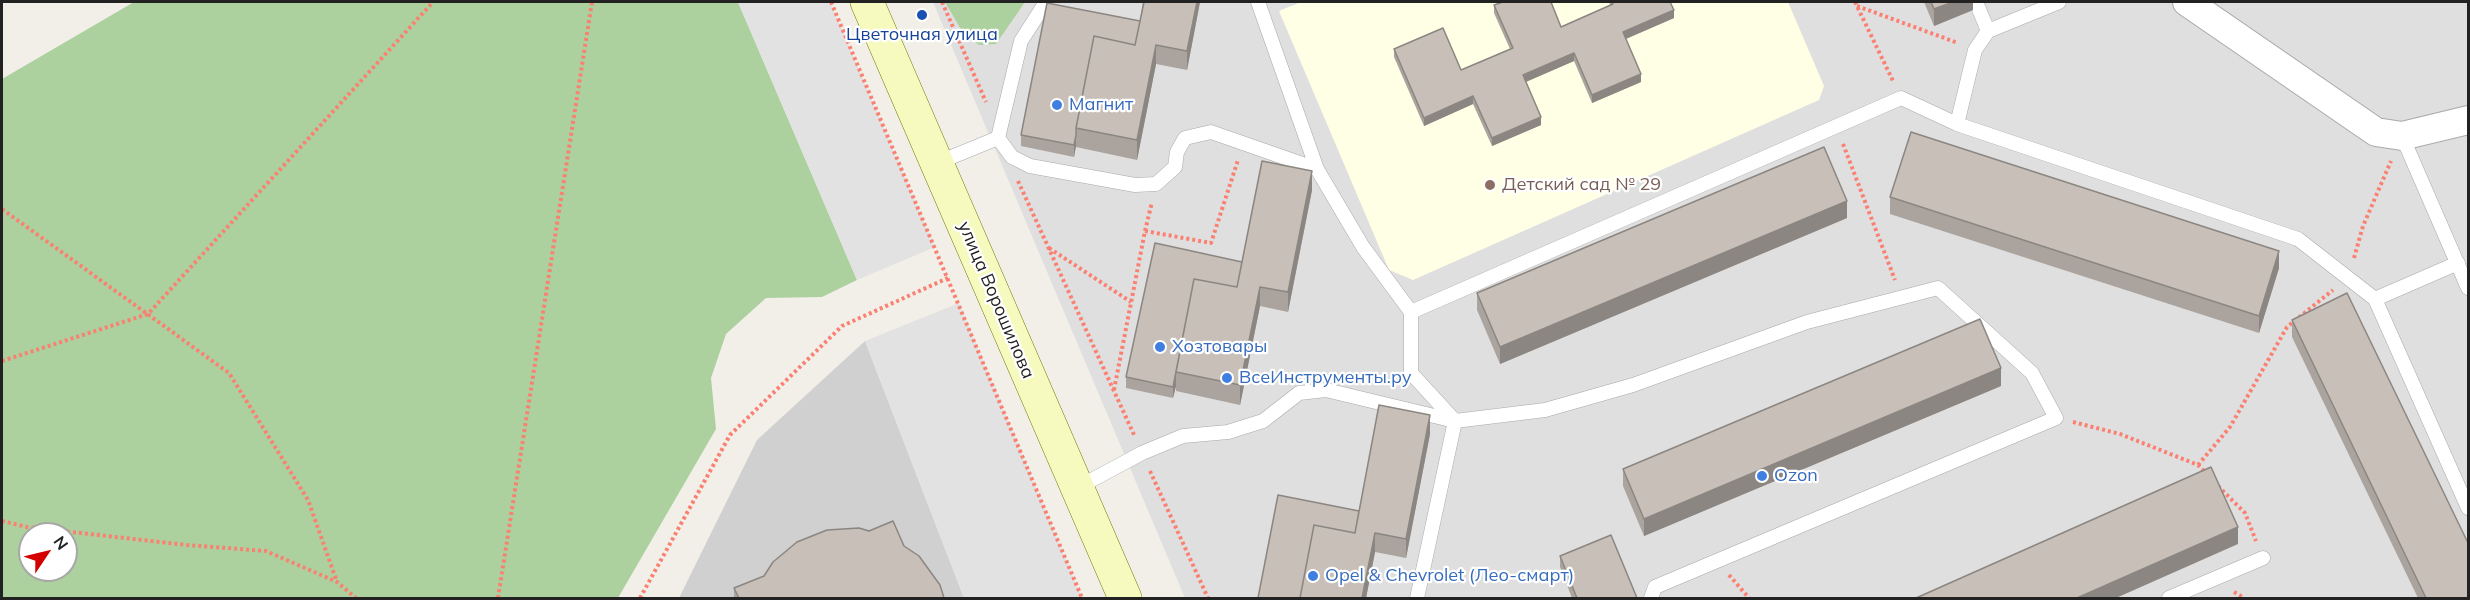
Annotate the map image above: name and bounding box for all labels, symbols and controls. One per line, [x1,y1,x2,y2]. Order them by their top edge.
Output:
marker: Цветочная улица [915,8,929,22]
place label: Цветочная улица [846,24,998,46]
place label: Магнит [1069,94,1133,116]
marker: Магнит [1050,98,1064,112]
place label: Детский сад № 29 [1502,174,1661,196]
marker: Детский сад № 29 [1483,178,1497,192]
street label: улица Ворошилова [953,218,1039,382]
place label: Хозтовары [1172,336,1267,358]
marker: Хозтовары [1153,340,1167,354]
place label: ВсеИнструменты.ру [1239,367,1412,389]
marker: ВсеИнструменты.ру [1220,371,1234,385]
place label: Ozon [1774,465,1818,487]
marker: Ozon [1755,469,1769,483]
north arrow [18,522,78,582]
text: N [49,532,73,554]
place label: Opel & Chevrolet (Лео-смарт) [1325,565,1574,587]
marker: Opel & Chevrolet (Лео-смарт) [1306,569,1320,583]

